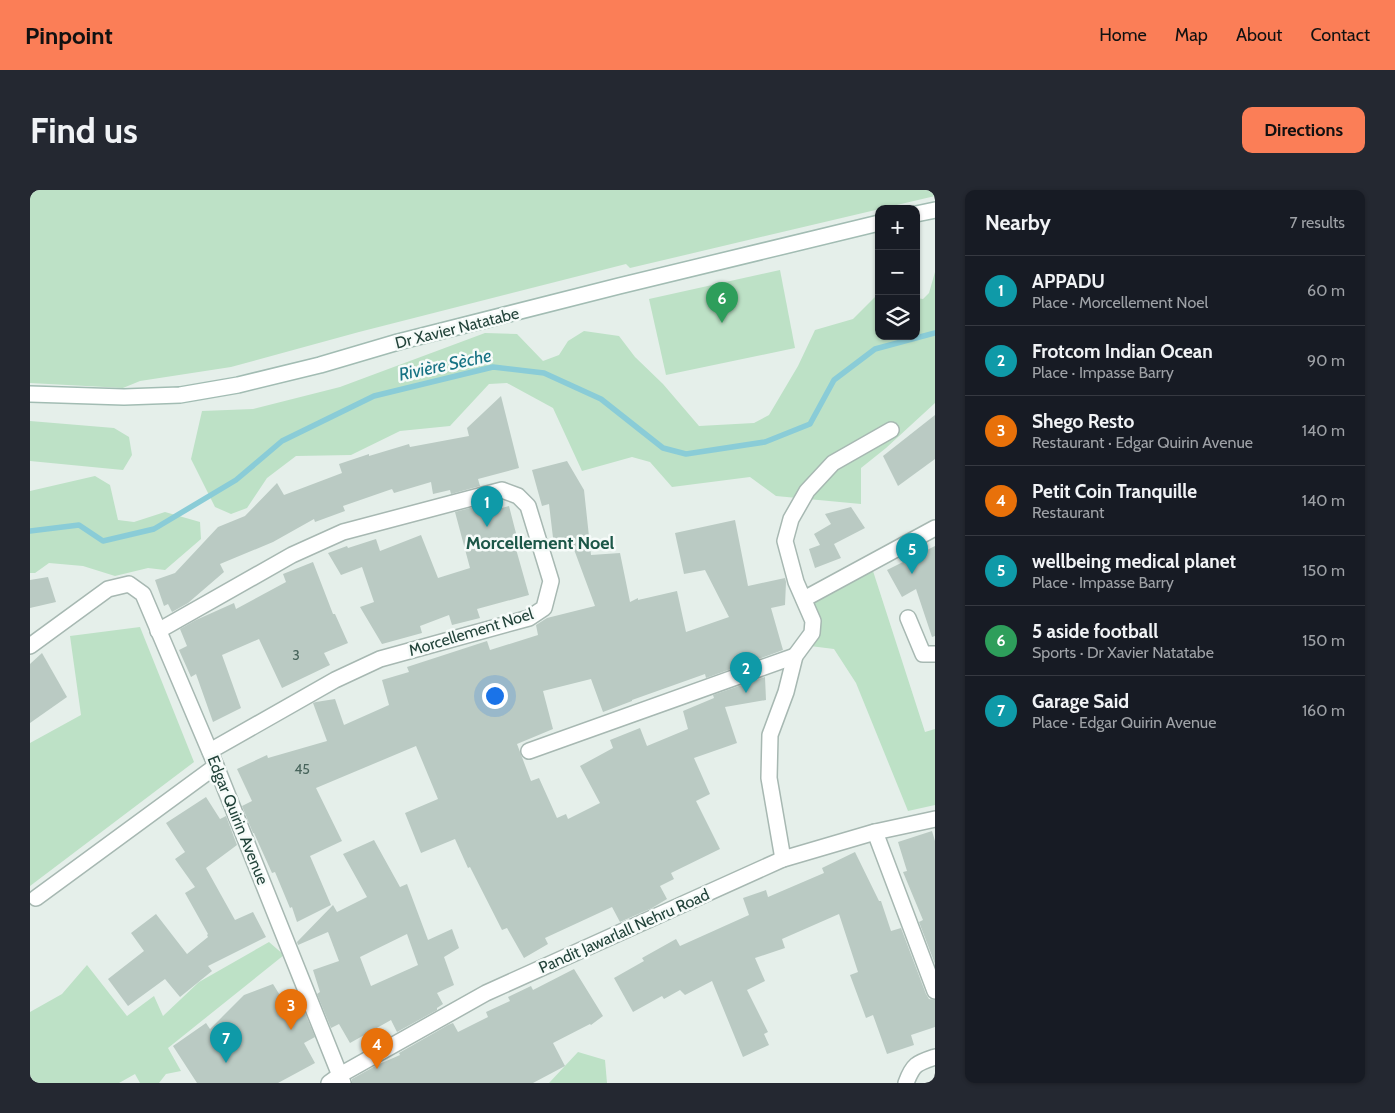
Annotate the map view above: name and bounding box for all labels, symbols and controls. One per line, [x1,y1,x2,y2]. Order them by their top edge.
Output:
text: Pinpoint [25,21,113,50]
text: Home [1099,24,1147,46]
text: Map [1175,24,1208,46]
text: About [1236,24,1282,46]
text: Contact [1310,24,1370,46]
button: Directions [1242,107,1365,153]
text: Find us [30,109,138,152]
map controls [875,205,920,340]
button: + [875,205,920,250]
text: Nearby [985,210,1051,235]
text: 7 results [1290,213,1345,232]
button: − [875,250,920,295]
text: APPADU [1032,270,1105,293]
text: 1 [998,281,1004,300]
text: 60 m [1307,281,1345,300]
pin: 6 [706,282,738,323]
text: Place · Morcellement Noel [1032,293,1208,312]
button: layers [875,295,920,340]
street label: Dr Xavier Natatabe [393,303,521,353]
text: Frotcom Indian Ocean [1032,340,1213,363]
water label: Rivière Sèche [397,344,493,386]
text: 2 [997,351,1005,370]
text: 90 m [1307,351,1345,370]
text: Place · Impasse Barry [1032,363,1174,382]
text: Shego Resto [1032,410,1134,433]
text: 3 [997,421,1005,440]
text: 140 m [1302,421,1345,440]
text: Restaurant · Edgar Quirin Avenue [1032,433,1253,452]
text: Petit Coin Tranquille [1032,480,1197,503]
pin: 1 [471,486,503,527]
text: 4 [996,491,1006,510]
text: 140 m [1302,491,1345,510]
text: Restaurant [1032,503,1104,522]
district label: Morcellement Noel [466,532,615,554]
pin: 5 [896,533,928,574]
text: wellbeing medical planet [1032,550,1236,573]
text: 5 [997,561,1005,580]
text: 150 m [1302,561,1345,580]
text: Place · Impasse Barry [1032,573,1174,592]
street label: Morcellement Noel [406,604,536,660]
text: 5 aside football [1032,620,1158,643]
text: 6 [997,631,1006,650]
text: 150 m [1302,631,1345,650]
text: Sports · Dr Xavier Natatabe [1032,643,1214,662]
house number: 3 [292,646,300,664]
pin: 2 [730,652,762,693]
your location [482,683,508,709]
text: Garage Said [1032,690,1129,713]
text: 7 [997,701,1005,720]
text: 160 m [1302,701,1345,720]
text: Place · Edgar Quirin Avenue [1032,713,1216,732]
street label: Edgar Quirin Avenue [203,753,273,887]
house number: 45 [294,760,310,778]
street label: Pandit Jawarlall Nehru Road [536,885,712,977]
pin: 3 [275,989,307,1030]
pin: 7 [210,1022,242,1063]
pin: 4 [361,1028,393,1069]

